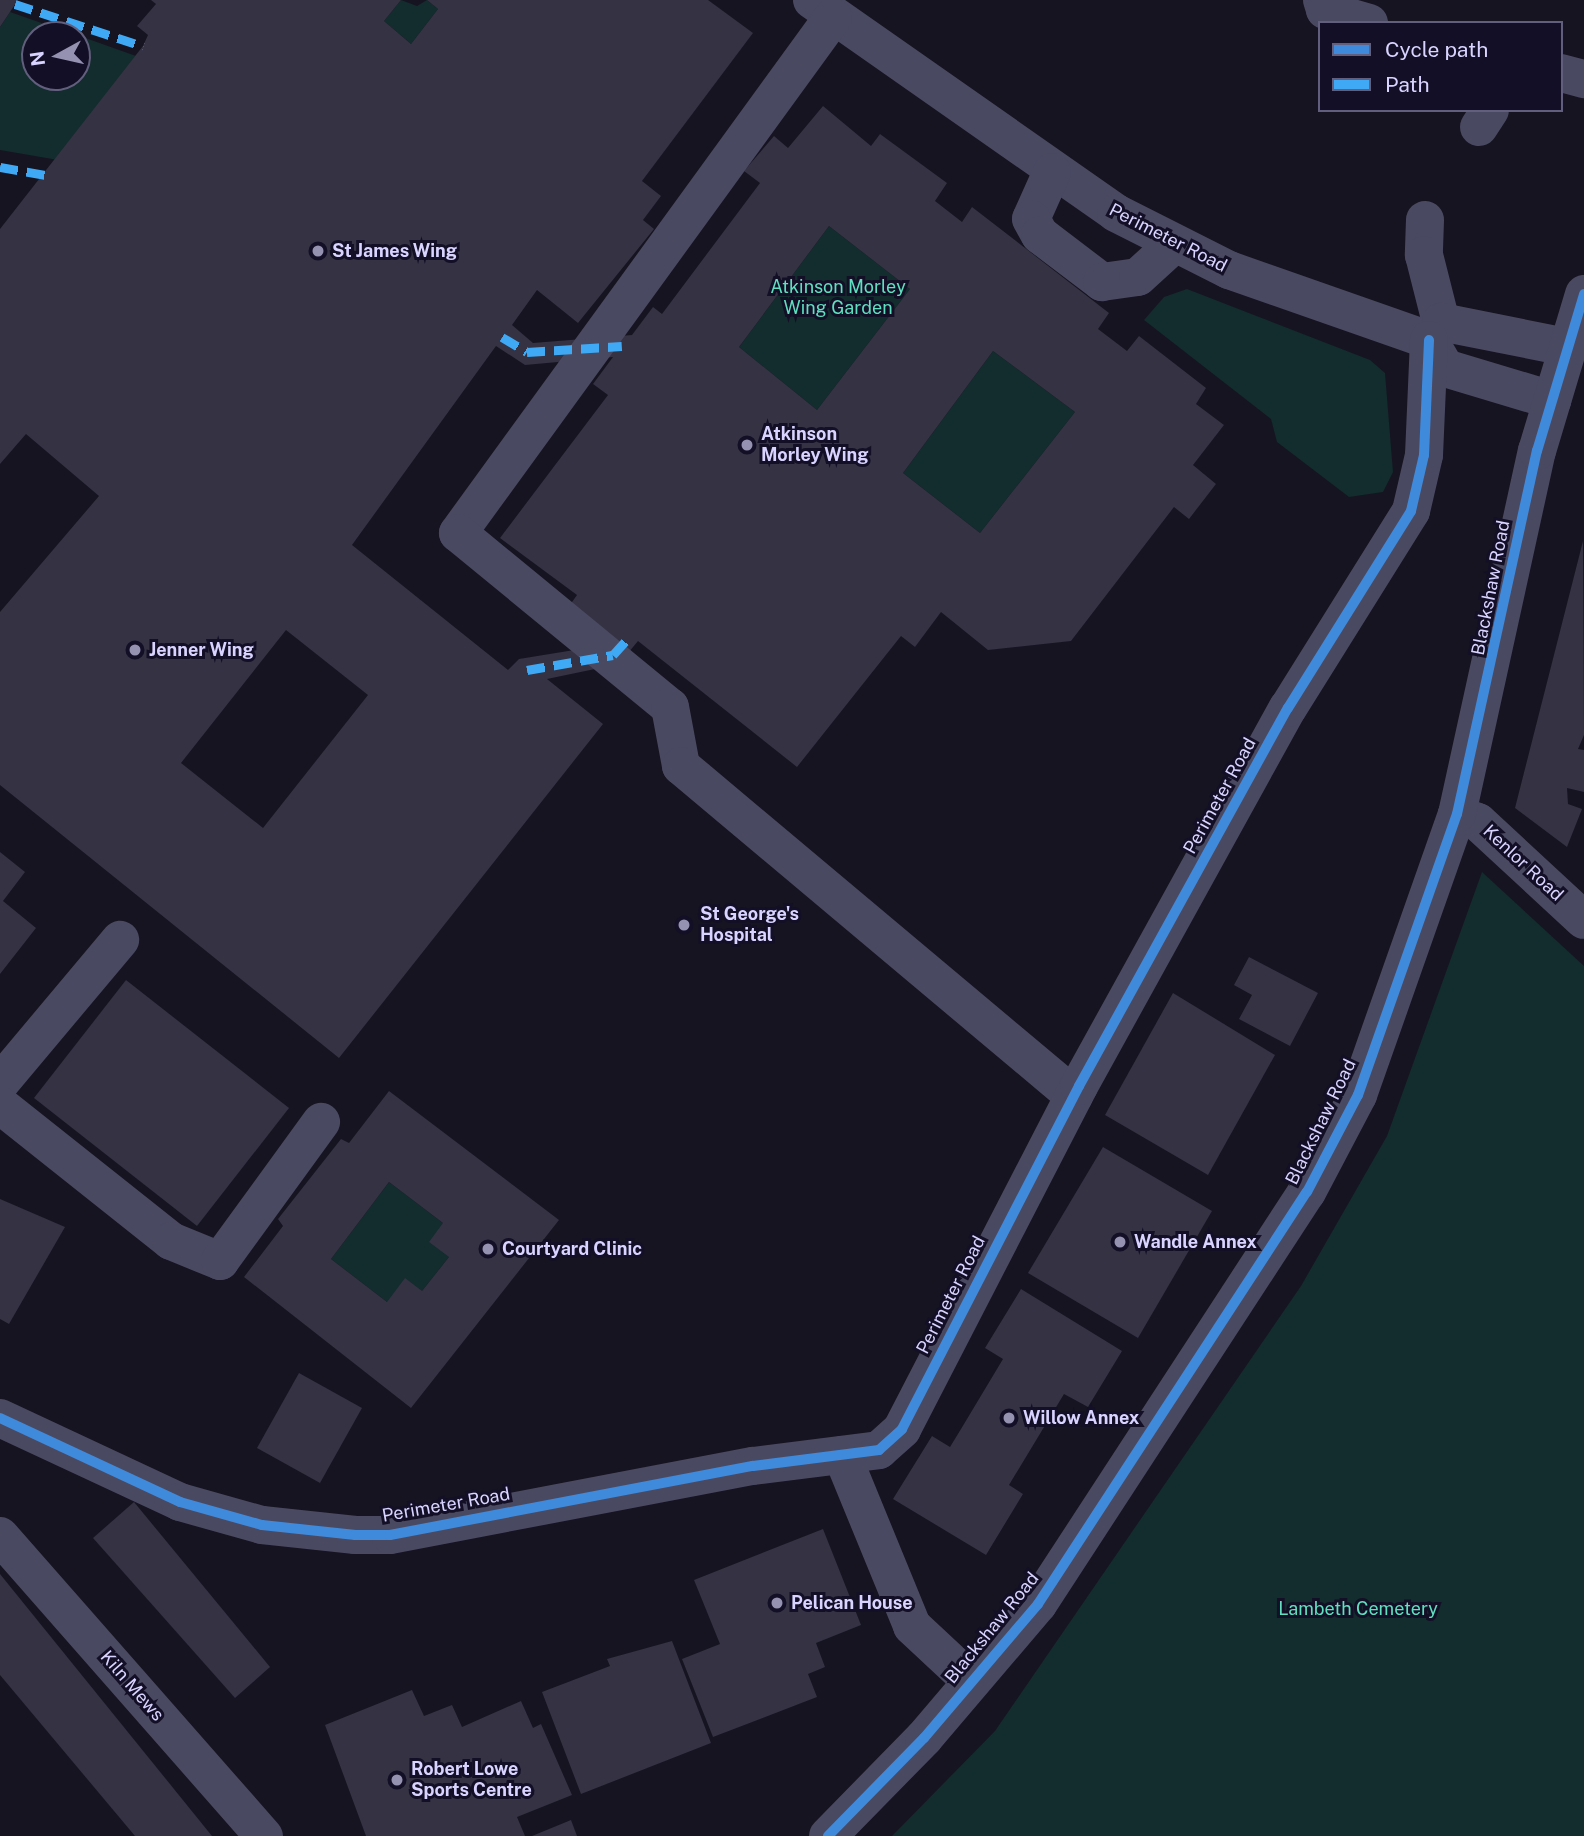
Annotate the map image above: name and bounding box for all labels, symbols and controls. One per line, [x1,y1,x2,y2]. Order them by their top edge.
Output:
north arrow [21,21,91,91]
legend [1318,21,1563,112]
text: Cycle path [1385,37,1488,62]
text: N [25,50,49,68]
text: Path [1385,72,1430,97]
street label: Perimeter Road [1105,199,1231,277]
place label: St James Wing [332,240,457,262]
marker: St James Wing [310,243,326,259]
park label: Atkinson Morley Wing Garden [770,277,906,320]
place label: Atkinson Morley Wing [761,424,869,466]
marker: Atkinson Morley Wing [739,437,755,453]
street label: Blackshaw Road [1467,519,1515,657]
place label: Jenner Wing [149,639,254,661]
marker: Jenner Wing [127,642,143,658]
street label: Perimeter Road [1179,734,1261,858]
street label: Kenlor Road [1478,820,1568,906]
place label: St George's Hospital [700,904,799,946]
marker: St George's Hospital [674,915,694,935]
street label: Blackshaw Road [1281,1056,1361,1188]
place label: Wandle Annex [1134,1231,1257,1253]
street label: Perimeter Road [912,1232,990,1358]
marker: Wandle Annex [1112,1234,1128,1250]
place label: Courtyard Clinic [502,1238,642,1260]
marker: Courtyard Clinic [480,1241,496,1257]
place label: Willow Annex [1023,1407,1139,1429]
marker: Willow Annex [1001,1410,1017,1426]
street label: Perimeter Road [380,1483,512,1527]
street label: Blackshaw Road [940,1568,1044,1688]
place label: Pelican House [791,1592,913,1614]
marker: Pelican House [769,1595,785,1611]
park label: Lambeth Cemetery [1278,1598,1438,1620]
street label: Kiln Mews [96,1647,168,1725]
place label: Robert Lowe Sports Centre [411,1759,532,1802]
marker: Robert Lowe Sports Centre [389,1772,405,1788]

